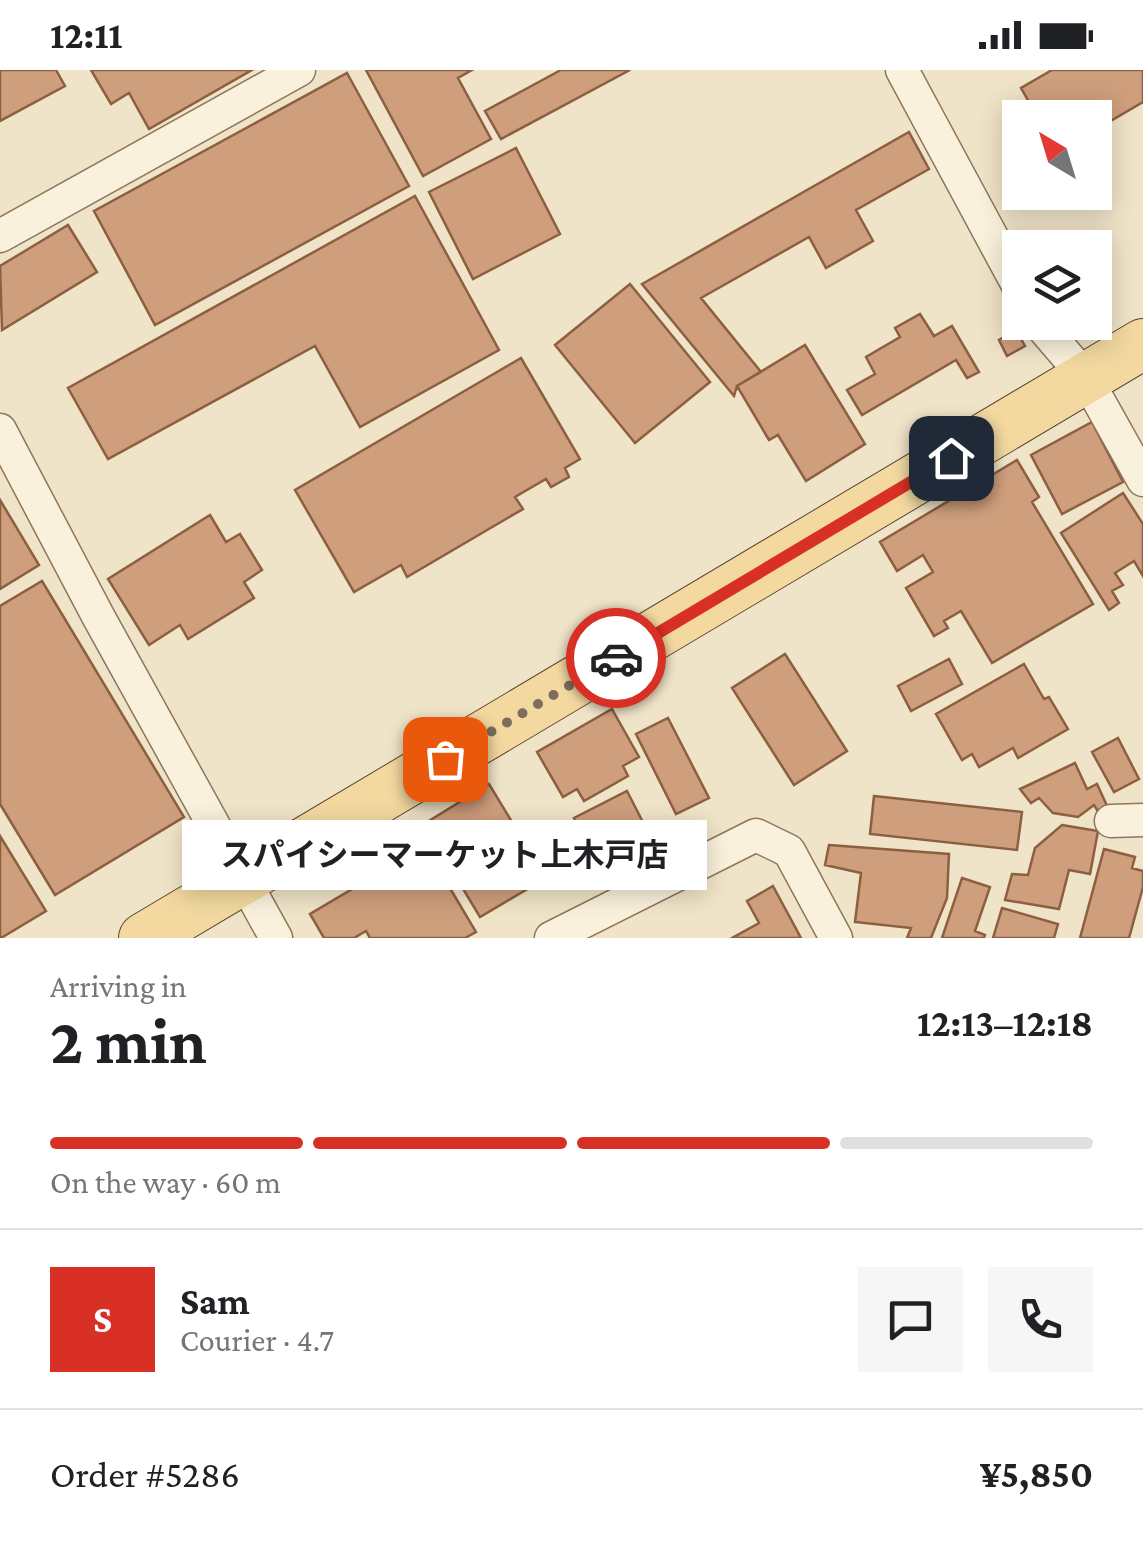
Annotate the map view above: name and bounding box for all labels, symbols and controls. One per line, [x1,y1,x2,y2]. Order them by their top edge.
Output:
text: 12:11 [50,14,123,56]
north arrow [1002,100,1112,210]
map controls [1002,100,1112,340]
button: layers [1002,230,1112,340]
pin [909,416,994,501]
icon: home [924,431,979,486]
courier [566,608,666,708]
icon: car [589,631,644,686]
pin [403,717,488,802]
icon: bag [418,732,473,787]
callout: スパイシーマーケット上木戸店 [182,819,708,889]
text: スパイシーマーケット上木戸店 [220,837,669,873]
text: Arriving in [50,968,187,1004]
text: 12:13–12:18 [917,1002,1093,1044]
text: 2 min [50,1005,207,1077]
text: On the way · 60 m [50,1164,281,1200]
button: chat [858,1267,963,1372]
button: phone [988,1267,1093,1372]
text: Sam [180,1280,250,1322]
text: S [93,1298,112,1340]
text: Courier · 4.7 [180,1322,334,1358]
text: Order #5286 [50,1453,240,1495]
text: ¥5,850 [980,1453,1093,1495]

